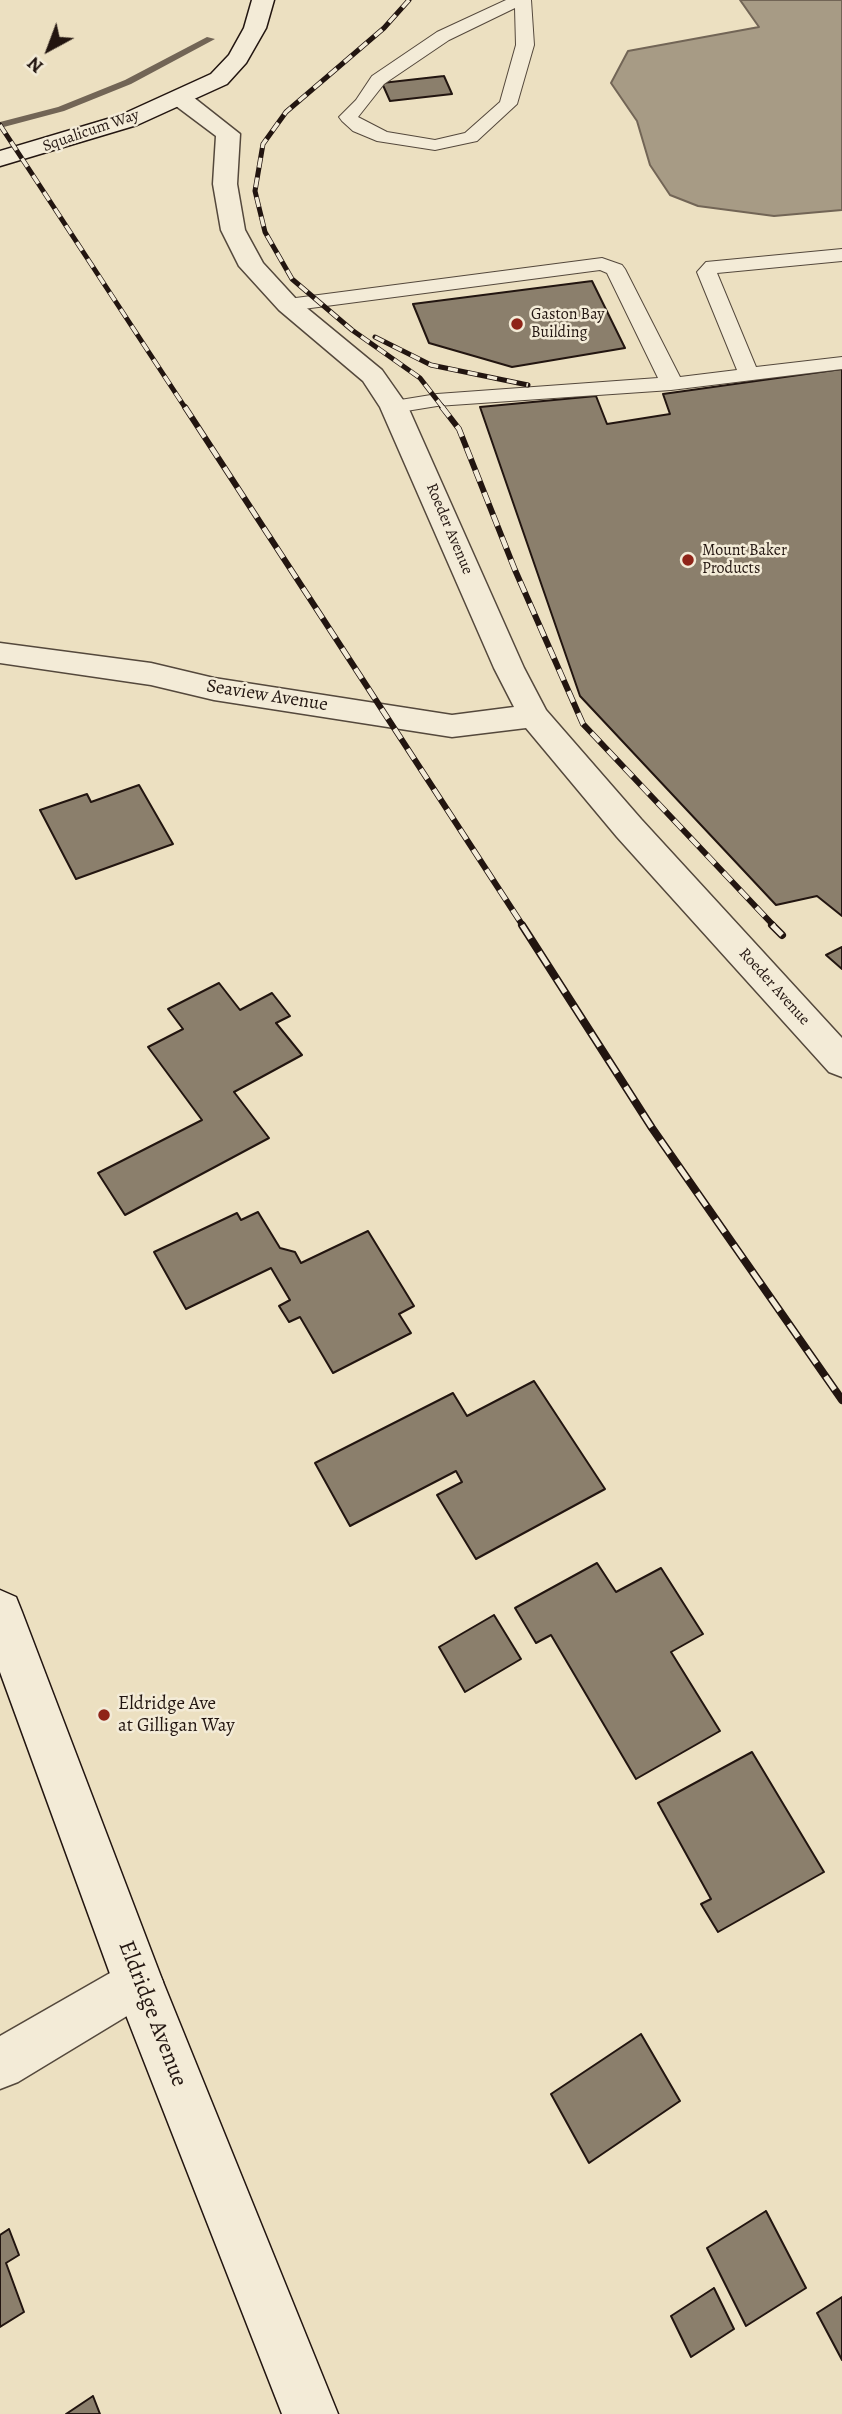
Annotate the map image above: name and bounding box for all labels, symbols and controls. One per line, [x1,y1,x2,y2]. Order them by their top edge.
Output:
north arrow [14,14,84,84]
text: N [21,50,49,79]
street label: Squalicum Way [40,106,142,156]
place label: Gaston Bay Building [531,305,604,343]
marker: Gaston Bay Building [509,316,525,332]
street label: Roeder Avenue [421,481,477,577]
place label: Mount Baker Products [702,541,787,579]
marker: Mount Baker Products [680,552,696,568]
street label: Seaview Avenue [205,675,329,717]
street label: Roeder Avenue [734,944,814,1030]
place label: Eldridge Ave at Gilligan Way [118,1693,235,1737]
marker: Eldridge Ave at Gilligan Way [96,1707,112,1723]
street label: Eldridge Avenue [112,1937,192,2091]

